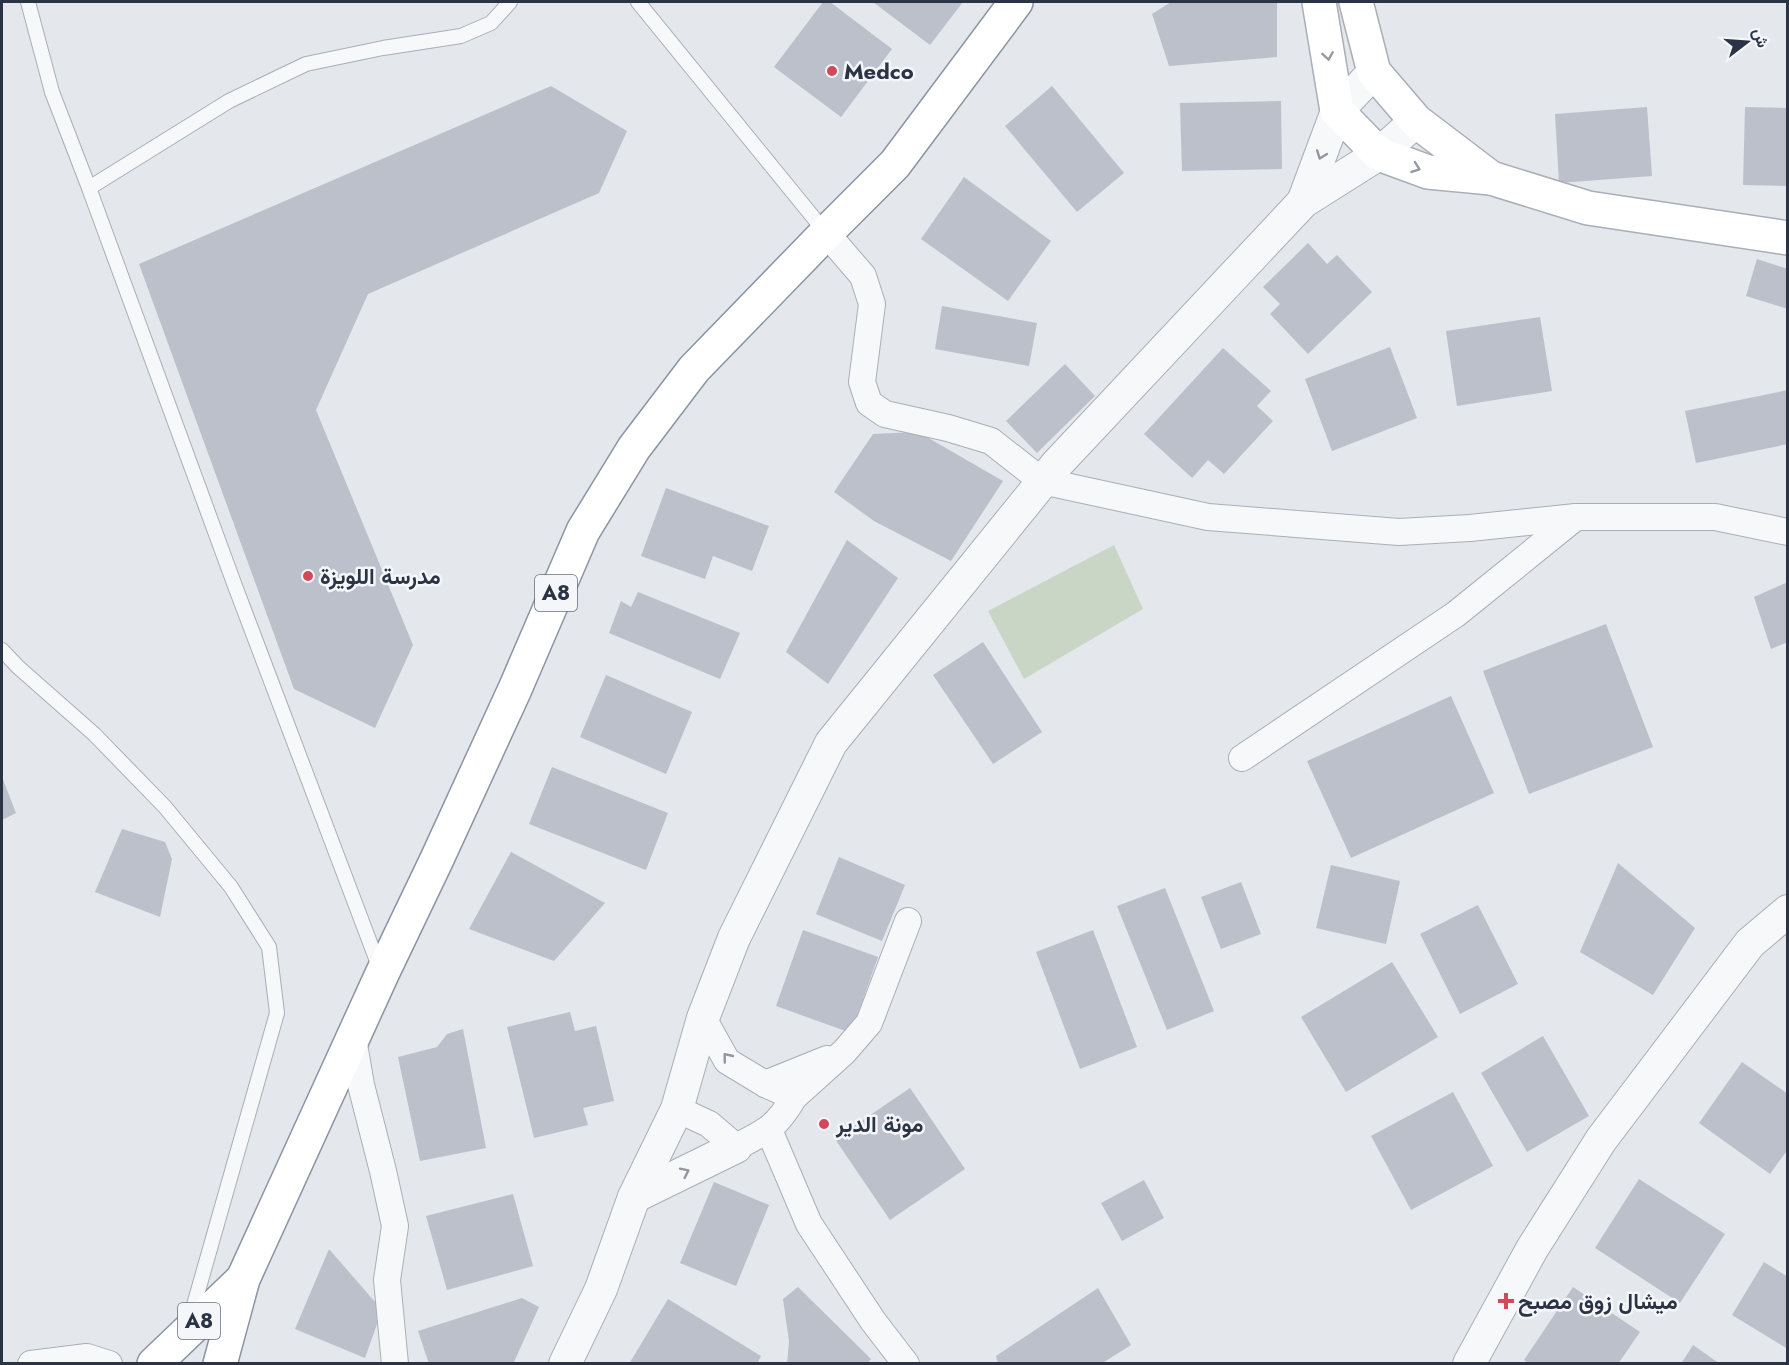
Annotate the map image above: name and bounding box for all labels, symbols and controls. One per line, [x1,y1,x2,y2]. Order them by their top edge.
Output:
north arrow [1717,12,1777,72]
text: ش [1747,25,1775,50]
one-way arrow [1321,51,1333,61]
place label: Medco [844,55,914,87]
marker: Medco [825,64,839,78]
one-way arrow [1315,149,1328,159]
one-way arrow [1410,161,1421,173]
place label: مدرسة اللويزة [320,560,441,592]
marker: مدرسة اللويزة [301,569,315,583]
road number: A8 [535,575,577,611]
one-way arrow [723,1053,734,1064]
place label: مونة الدير [835,1108,924,1140]
marker: مونة الدير [817,1117,831,1131]
one-way arrow [679,1167,690,1179]
place label: ميشال زوق مصبح [1518,1285,1678,1317]
marker: ميشال زوق مصبح [1499,1294,1513,1308]
road number: A8 [178,1303,220,1339]

